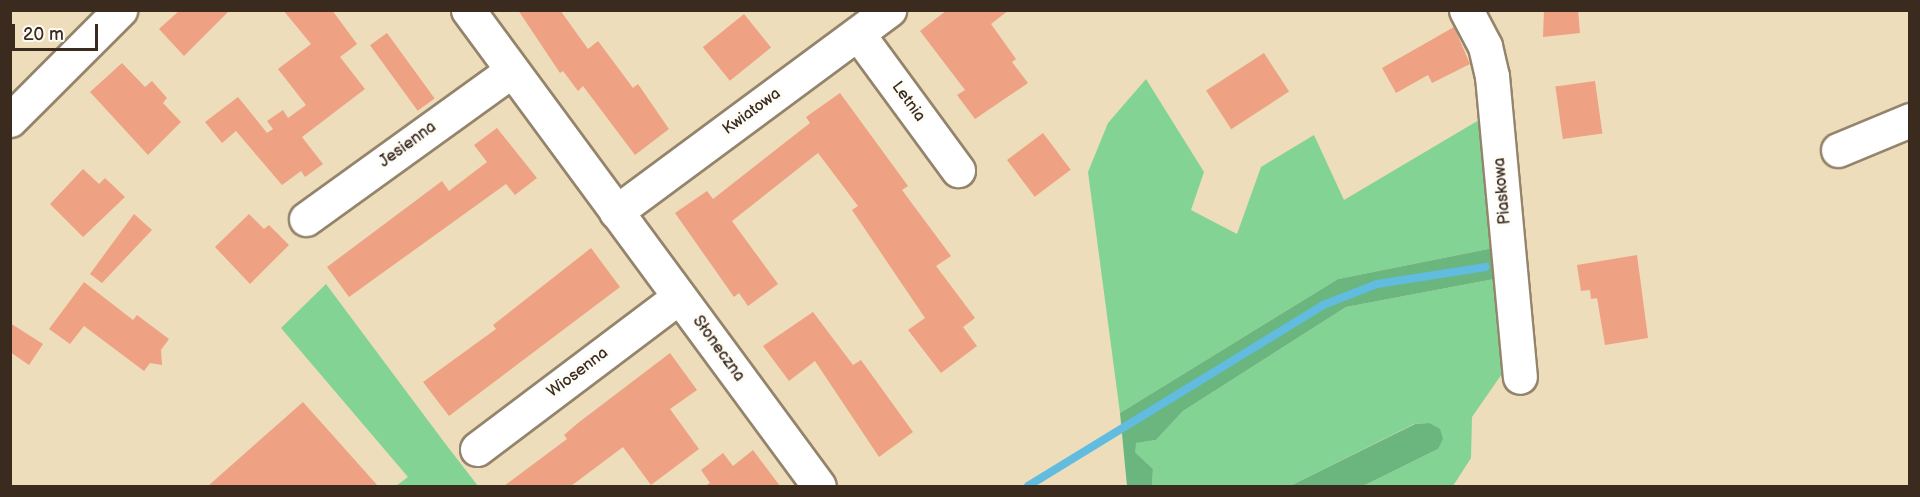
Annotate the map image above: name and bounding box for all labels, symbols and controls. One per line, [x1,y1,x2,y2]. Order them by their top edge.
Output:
scale bar [15,12,100,50]
text: 20 m [23,24,64,45]
street label: Letnia [887,78,929,126]
street label: Kwiatowa [719,85,785,139]
street label: Jesienna [376,118,440,172]
street label: Piaskowa [1491,157,1515,225]
street label: Słoneczna [688,312,748,386]
street label: Wiosenna [544,344,612,402]

